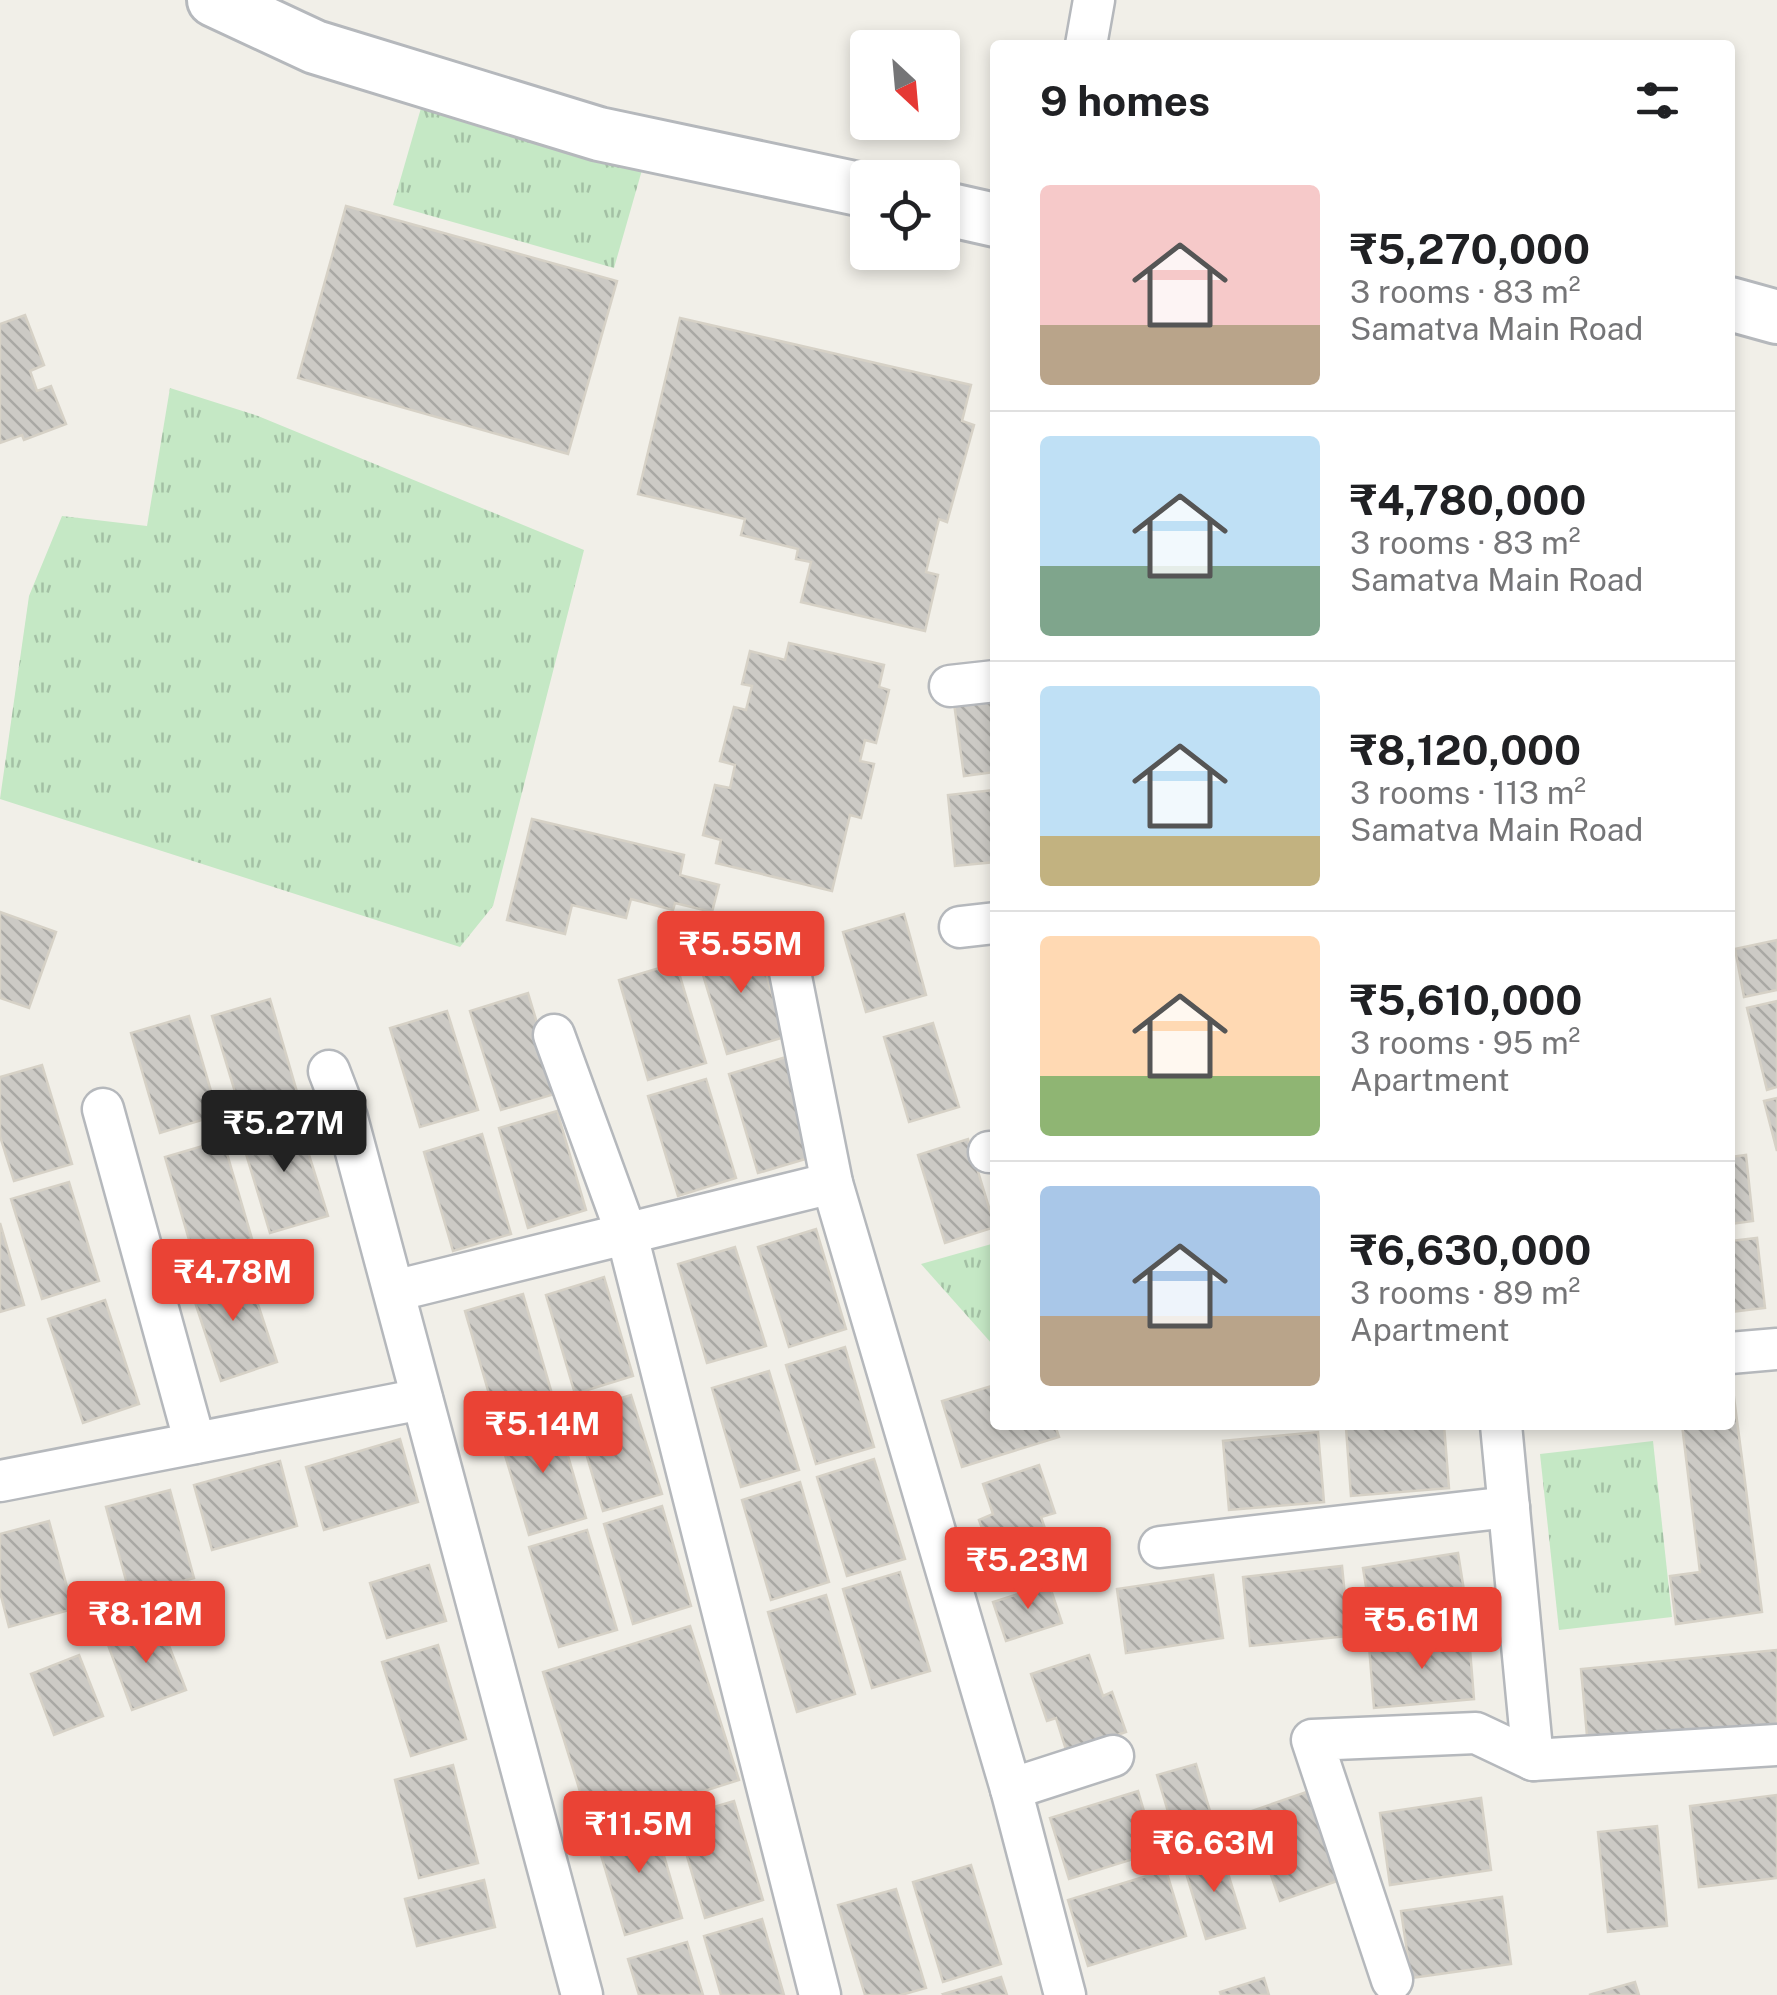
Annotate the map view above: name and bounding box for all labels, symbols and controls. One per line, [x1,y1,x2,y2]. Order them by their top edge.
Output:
north arrow [850,30,960,140]
map controls [850,30,960,270]
icon: filters [1630,73,1685,128]
text: 9 homes [1040,76,1210,125]
button: locate [850,160,960,270]
text: ₹5,270,000 [1350,224,1590,273]
icon: home [1120,225,1240,345]
text: 3 rooms · 83 m² [1350,273,1581,310]
text: Samatva Main Road [1350,310,1643,347]
text: ₹4,780,000 [1350,475,1586,524]
icon: home [1120,476,1240,596]
text: 3 rooms · 83 m² [1350,524,1581,561]
text: Samatva Main Road [1350,561,1643,598]
text: ₹8,120,000 [1350,725,1581,774]
icon: home [1120,726,1240,846]
text: 3 rooms · 113 m² [1350,774,1586,811]
text: Samatva Main Road [1350,811,1643,848]
pin: ₹5.55M [660,911,822,996]
text: ₹5.55M [679,925,803,962]
text: ₹5,610,000 [1350,975,1582,1024]
icon: home [1120,976,1240,1096]
text: 3 rooms · 95 m² [1350,1024,1580,1061]
text: Apartment [1350,1061,1510,1098]
pin: ₹5.27M [203,1090,365,1175]
text: ₹5.27M [223,1104,345,1141]
text: ₹6,630,000 [1350,1225,1591,1274]
icon: home [1120,1226,1240,1346]
pin: ₹4.78M [152,1239,314,1324]
text: ₹4.78M [174,1253,292,1290]
text: 3 rooms · 89 m² [1350,1274,1580,1311]
text: Apartment [1350,1311,1510,1348]
pin: ₹5.14M [462,1391,624,1476]
text: ₹5.14M [486,1405,600,1442]
pin: ₹5.23M [947,1527,1109,1612]
text: ₹5.23M [967,1541,1089,1578]
pin: ₹8.12M [65,1581,227,1666]
pin: ₹5.61M [1341,1587,1503,1672]
text: ₹8.12M [89,1595,203,1632]
text: ₹5.61M [1365,1601,1480,1638]
pin: ₹11.5M [558,1791,720,1876]
text: ₹11.5M [585,1805,693,1842]
pin: ₹6.63M [1133,1810,1295,1895]
text: ₹6.63M [1153,1824,1275,1861]

